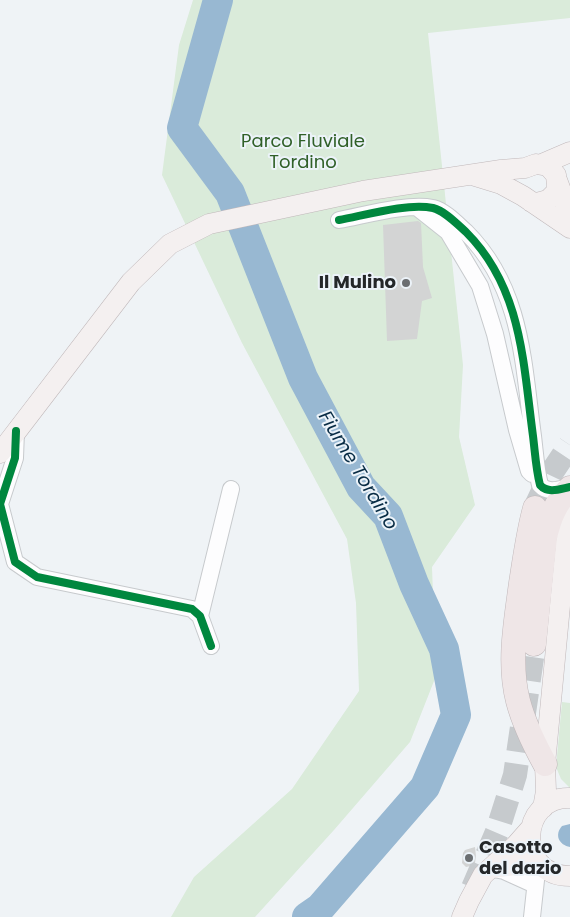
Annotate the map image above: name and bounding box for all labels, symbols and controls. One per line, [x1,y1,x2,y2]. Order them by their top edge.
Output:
park label: Parco Fluviale Tordino [241,131,365,173]
place label: Il Mulino [319,272,396,294]
marker: Il Mulino [400,277,412,289]
water label: Fiume Tordino [313,407,401,535]
place label: Casotto del dazio [479,837,562,880]
marker: Casotto del dazio [463,852,475,864]

